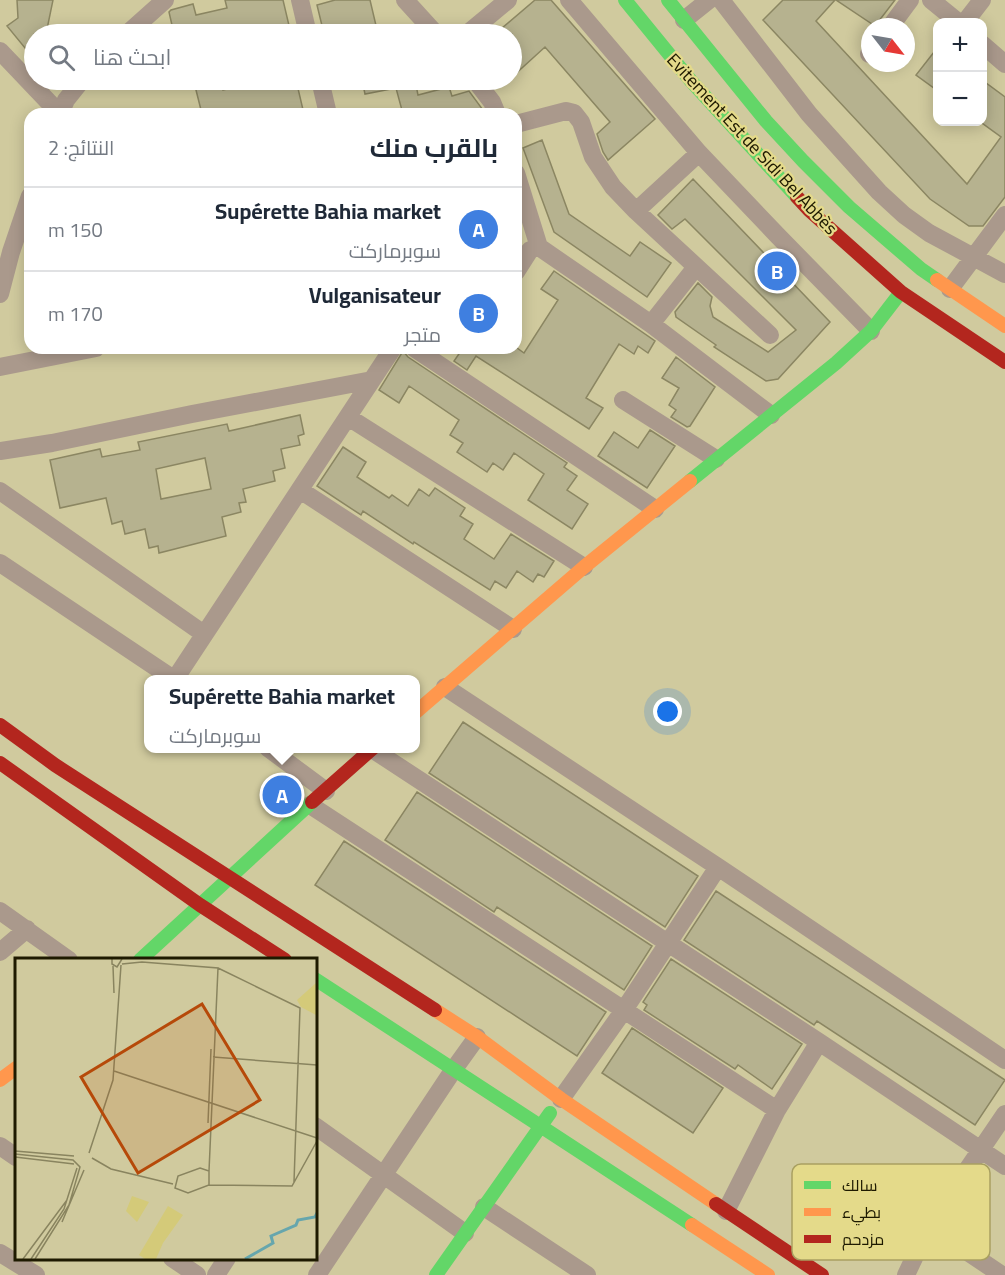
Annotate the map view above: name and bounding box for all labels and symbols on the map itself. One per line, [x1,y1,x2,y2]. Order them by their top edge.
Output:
north arrow [861,18,915,72]
street label: Evitement Est de Sidi Bel Abbès [659,45,846,243]
pin: B [758,248,796,294]
your location [653,697,682,726]
pin: A [262,772,302,818]
inset map [15,958,316,1260]
legend [792,1164,990,1260]
text: سالك [842,1170,877,1200]
text: بطيء [842,1197,881,1227]
text: مزدحم [842,1224,884,1254]

